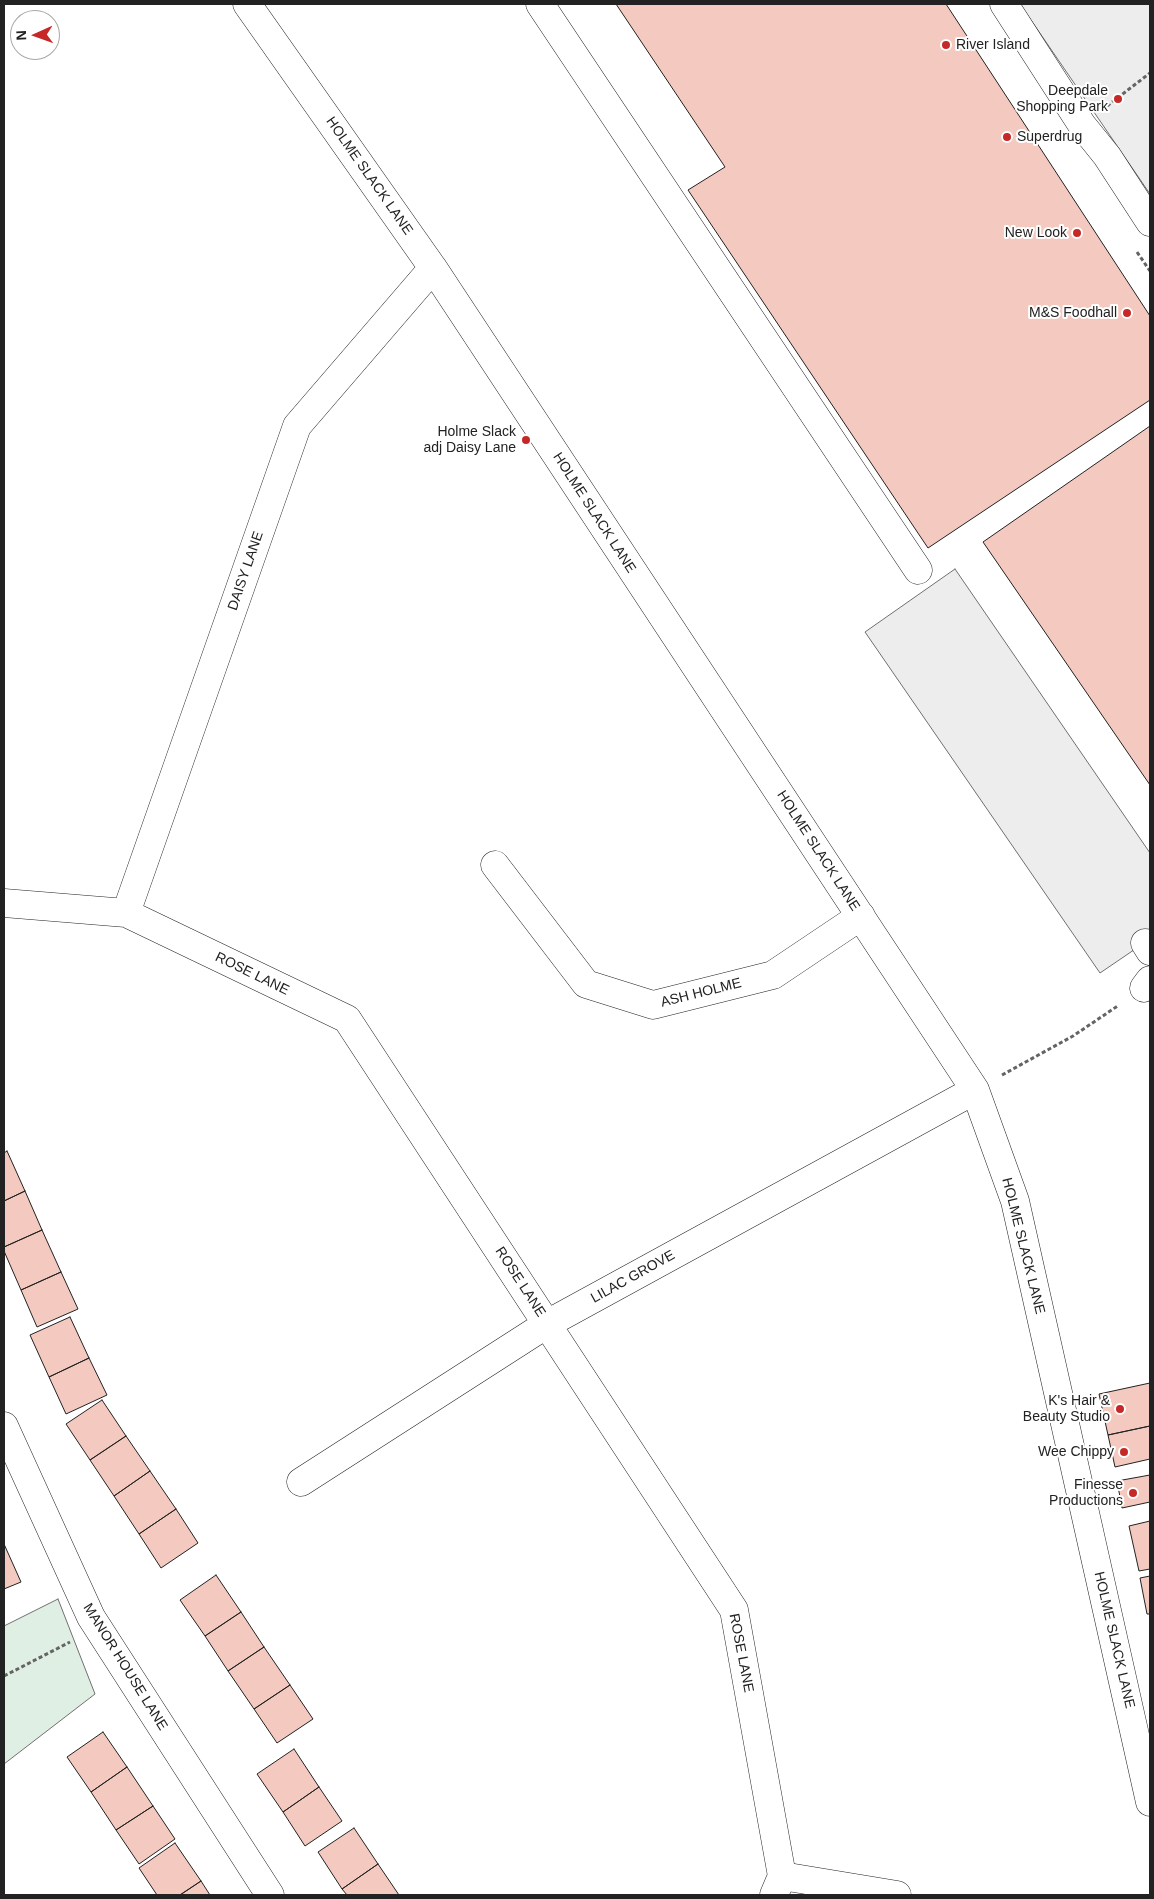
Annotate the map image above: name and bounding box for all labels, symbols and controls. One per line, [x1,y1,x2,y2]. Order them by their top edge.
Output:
north arrow [10,10,60,60]
text: N [13,30,29,41]
place label: River Island [956,37,1030,53]
marker: River Island [940,39,952,51]
place label: Deepdale Shopping Park [1016,83,1108,115]
marker: Deepdale Shopping Park [1112,93,1124,105]
street label: HOLME SLACK LANE [322,114,416,238]
place label: Superdrug [1017,129,1082,145]
marker: Superdrug [1001,131,1013,143]
place label: New Look [1005,225,1067,241]
marker: New Look [1071,227,1083,239]
place label: M&S Foodhall [1029,305,1117,321]
marker: M&S Foodhall [1121,307,1133,319]
place label: Holme Slack adj Daisy Lane [423,424,516,457]
marker: Holme Slack adj Daisy Lane [520,434,532,446]
street label: HOLME SLACK LANE [549,450,639,576]
street label: DAISY LANE [225,529,267,613]
street label: HOLME SLACK LANE [773,788,863,914]
street label: ROSE LANE [212,949,292,999]
street label: ASH HOLME [659,975,743,1011]
street label: HOLME SLACK LANE [998,1176,1048,1316]
street label: ROSE LANE [491,1244,549,1320]
street label: LILAC GROVE [588,1247,678,1307]
place label: K's Hair & Beauty Studio [1023,1393,1110,1425]
marker: K's Hair & Beauty Studio [1114,1403,1126,1415]
place label: Wee Chippy [1038,1444,1114,1460]
marker: Wee Chippy [1118,1446,1130,1458]
place label: Finesse Productions [1049,1477,1123,1510]
marker: Finesse Productions [1127,1487,1139,1499]
street label: HOLME SLACK LANE [1090,1570,1138,1710]
street label: MANOR HOUSE LANE [79,1601,171,1733]
street label: ROSE LANE [725,1612,757,1694]

